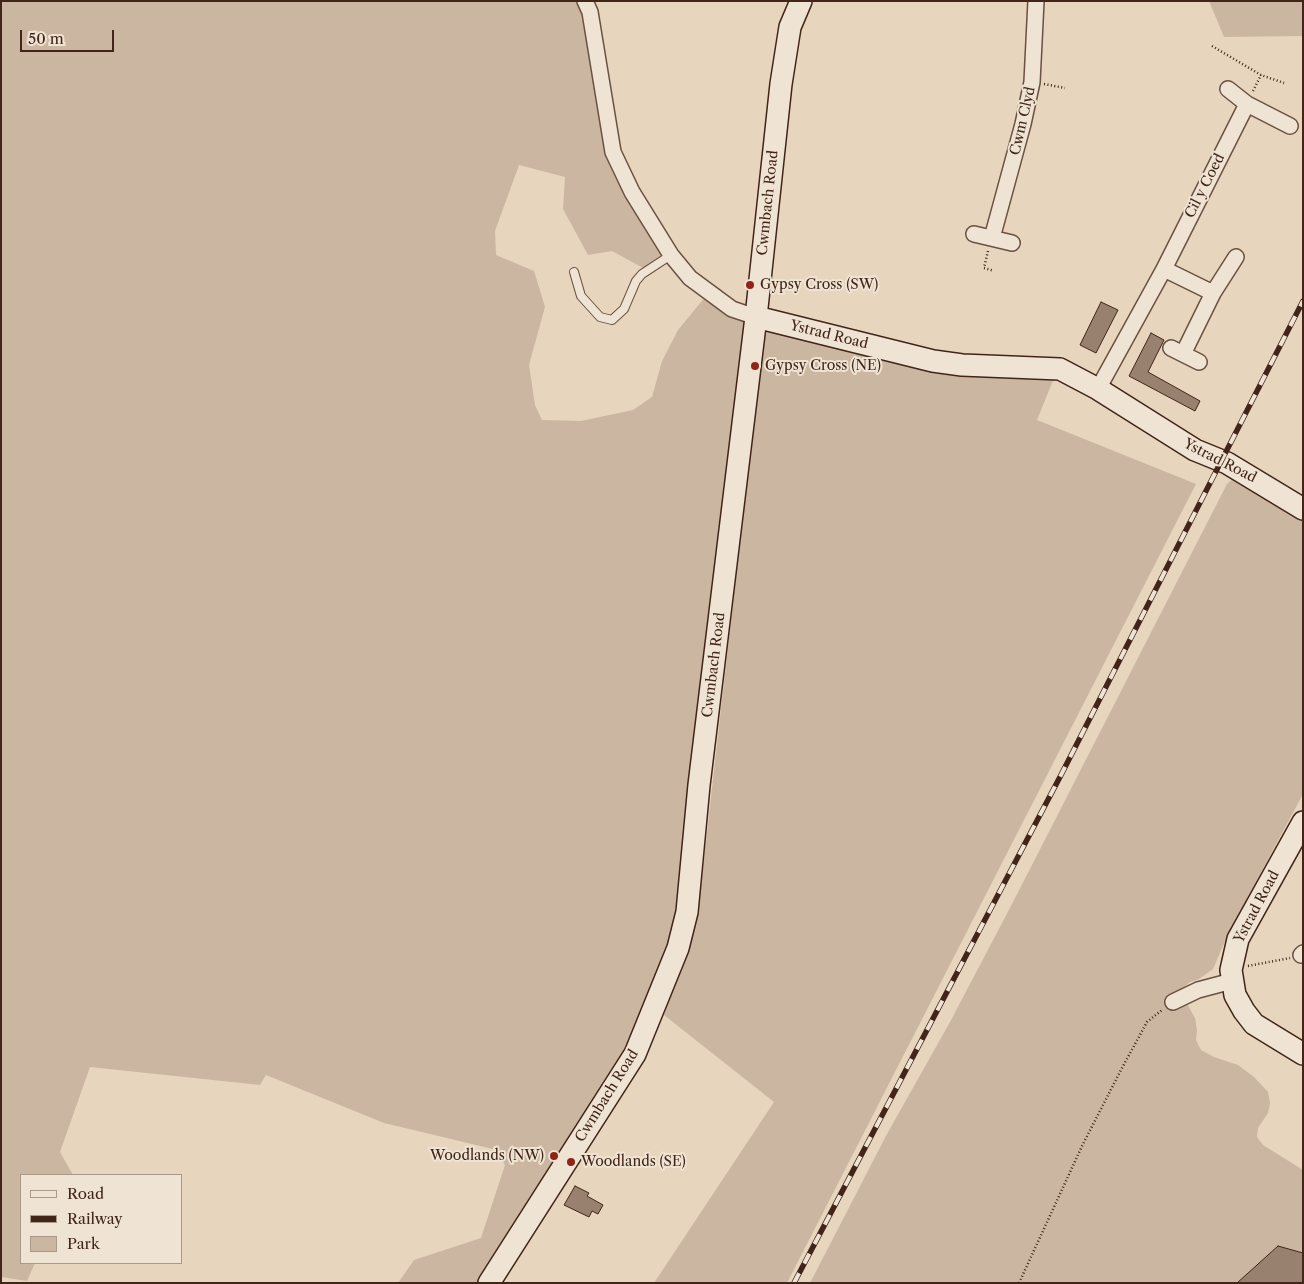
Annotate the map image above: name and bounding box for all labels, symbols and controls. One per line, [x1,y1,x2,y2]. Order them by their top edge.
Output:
scale bar [22,20,116,52]
text: 50 m [28,29,64,48]
street label: Cwm Clyd [1007,85,1039,157]
street label: Cwmbach Road [754,150,782,256]
street label: Cil y Coed [1182,151,1228,221]
place label: Gypsy Cross (SW) [760,277,878,293]
marker: Gypsy Cross (SW) [744,279,756,291]
street label: Ystrad Road [788,317,870,353]
place label: Gypsy Cross (NE) [765,358,881,374]
marker: Gypsy Cross (NE) [749,360,761,372]
street label: Ystrad Road [1181,435,1259,487]
street label: Cwmbach Road [699,612,729,718]
street label: Ystrad Road [1231,868,1283,946]
street label: Cwmbach Road [572,1047,642,1145]
place label: Woodlands (NW) [430,1148,544,1164]
marker: Woodlands (NW) [548,1150,560,1162]
place label: Woodlands (SE) [581,1154,686,1170]
marker: Woodlands (SE) [565,1156,577,1168]
legend [20,1174,182,1264]
text: Road [67,1184,104,1203]
text: Railway [67,1209,123,1228]
text: Park [67,1234,100,1253]

